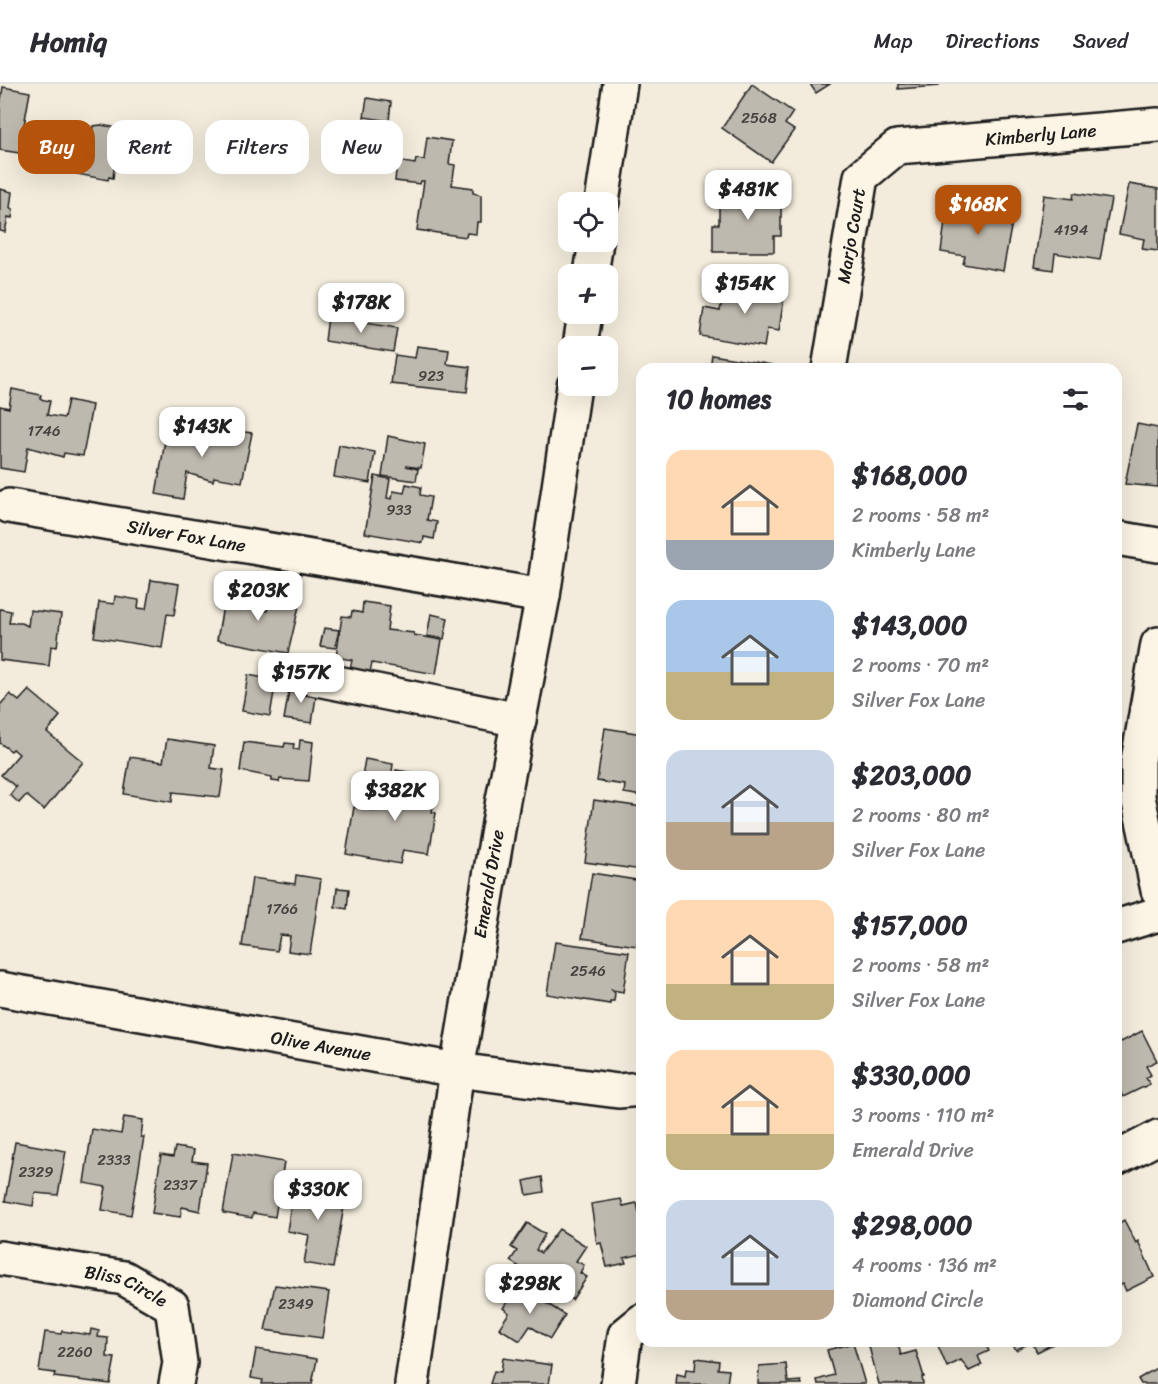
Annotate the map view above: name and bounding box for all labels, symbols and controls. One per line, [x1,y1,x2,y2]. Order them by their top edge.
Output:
text: Homiq [30,17,107,66]
text: Map [874,22,912,60]
text: Directions [945,22,1040,60]
text: Saved [1073,22,1128,60]
house number: 2568 [741,105,777,131]
street label: Kimberly Lane [984,114,1098,155]
chip: Buy [18,120,95,174]
chip: Rent [107,120,193,174]
chip: Filters [205,120,309,174]
chip: New [321,120,403,174]
pin: $481K [706,170,790,221]
text: $481K [719,172,777,207]
pin: $168K [936,185,1020,236]
street label: Marjo Court [828,186,875,286]
text: $168K [949,187,1007,222]
map controls [558,192,618,396]
button: locate [558,192,618,252]
house number: 4194 [1054,217,1088,243]
button: + [558,264,618,324]
pin: $154K [703,264,787,315]
text: $154K [716,266,774,301]
pin: $178K [319,283,403,334]
text: $178K [332,285,390,320]
button: − [558,336,618,396]
house number: 923 [418,363,444,389]
text: 10 homes [666,376,771,422]
icon: filters [1059,383,1092,416]
pin: $143K [160,407,244,458]
text: $143K [173,409,231,444]
house number: 1746 [28,418,60,444]
text: $168,000 [852,452,967,498]
icon: home [714,474,786,546]
house number: 933 [386,497,412,523]
text: 2 rooms · 58 m² [852,498,989,533]
street label: Silver Fox Lane [125,510,248,562]
text: Kimberly Lane [852,533,976,568]
pin: $203K [216,571,300,622]
text: $203K [228,573,288,608]
text: $143,000 [852,602,967,648]
icon: home [714,624,786,696]
text: 2 rooms · 70 m² [852,648,989,683]
pin: $157K [259,653,343,704]
text: $157K [272,655,330,690]
text: Silver Fox Lane [852,683,985,718]
text: $203,000 [852,752,972,798]
pin: $382K [353,771,437,822]
text: $382K [365,773,425,808]
icon: home [714,774,786,846]
text: 2 rooms · 80 m² [852,798,990,833]
street label: Emerald Drive [464,827,514,941]
text: Silver Fox Lane [852,833,985,868]
house number: 1766 [266,896,298,922]
text: $157,000 [852,902,968,948]
icon: home [714,924,786,996]
text: 2 rooms · 58 m² [852,948,989,983]
house number: 2546 [570,958,606,984]
text: Silver Fox Lane [852,983,985,1018]
street label: Olive Avenue [268,1021,374,1071]
text: $330,000 [852,1052,971,1098]
icon: home [714,1074,786,1146]
text: 3 rooms · 110 m² [852,1098,994,1133]
text: Emerald Drive [852,1133,974,1168]
house number: 2333 [97,1147,131,1173]
house number: 2329 [19,1159,53,1185]
pin: $330K [276,1170,360,1221]
house number: 2337 [163,1172,198,1198]
text: $330K [288,1172,348,1207]
text: $298,000 [852,1202,972,1248]
icon: home [714,1224,786,1296]
text: 4 rooms · 136 m² [852,1248,997,1283]
street label: Bliss Circle [82,1256,174,1316]
pin: $298K [488,1264,572,1315]
text: $298K [499,1266,561,1301]
text: Diamond Circle [852,1283,983,1318]
house number: 2349 [278,1291,314,1317]
house number: 2260 [57,1339,93,1365]

